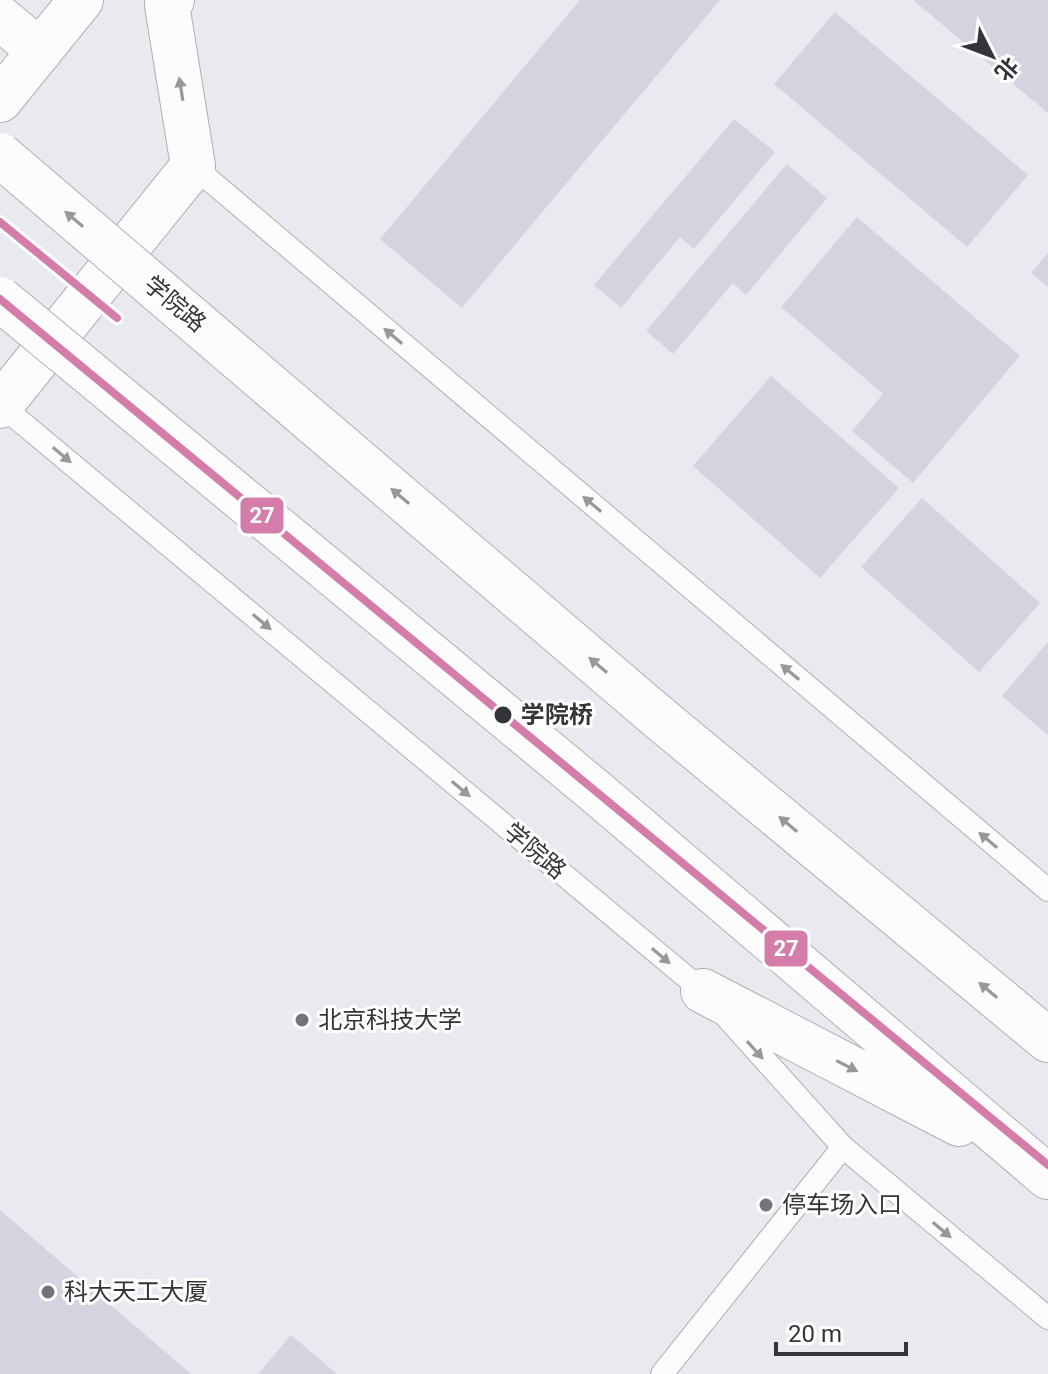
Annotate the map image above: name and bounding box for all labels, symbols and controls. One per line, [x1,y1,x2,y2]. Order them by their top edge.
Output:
north arrow [952,16,1032,96]
text: 北 [990,53,1023,86]
one-way arrow [174,76,186,101]
one-way arrow [65,211,85,228]
street label: 学院路 [138,270,212,338]
one-way arrow [384,328,404,345]
one-way arrow [52,446,72,463]
one-way arrow [390,488,410,506]
line badge: 27 [239,496,285,535]
one-way arrow [582,496,602,513]
text: 27 [249,503,275,528]
one-way arrow [251,613,271,630]
one-way arrow [588,657,608,674]
one-way arrow [780,664,800,681]
place label: 学院桥 [521,701,593,729]
marker: 学院桥 [492,704,514,726]
one-way arrow [451,780,471,797]
one-way arrow [778,816,798,833]
street label: 学院路 [498,817,572,885]
one-way arrow [979,832,999,849]
line badge: 27 [763,929,809,968]
text: 27 [773,936,799,961]
one-way arrow [650,947,670,964]
one-way arrow [978,983,998,999]
place label: 北京科技大学 [318,1006,462,1034]
marker: 北京科技大学 [293,1011,311,1029]
one-way arrow [746,1040,764,1059]
one-way arrow [836,1059,859,1072]
place label: 停车场入口 [782,1191,902,1219]
marker: 停车场入口 [757,1196,775,1214]
one-way arrow [932,1221,952,1238]
place label: 科大天工大厦 [64,1278,208,1306]
marker: 科大天工大厦 [39,1283,57,1301]
scale bar [776,1306,906,1356]
text: 20 m [788,1320,842,1348]

